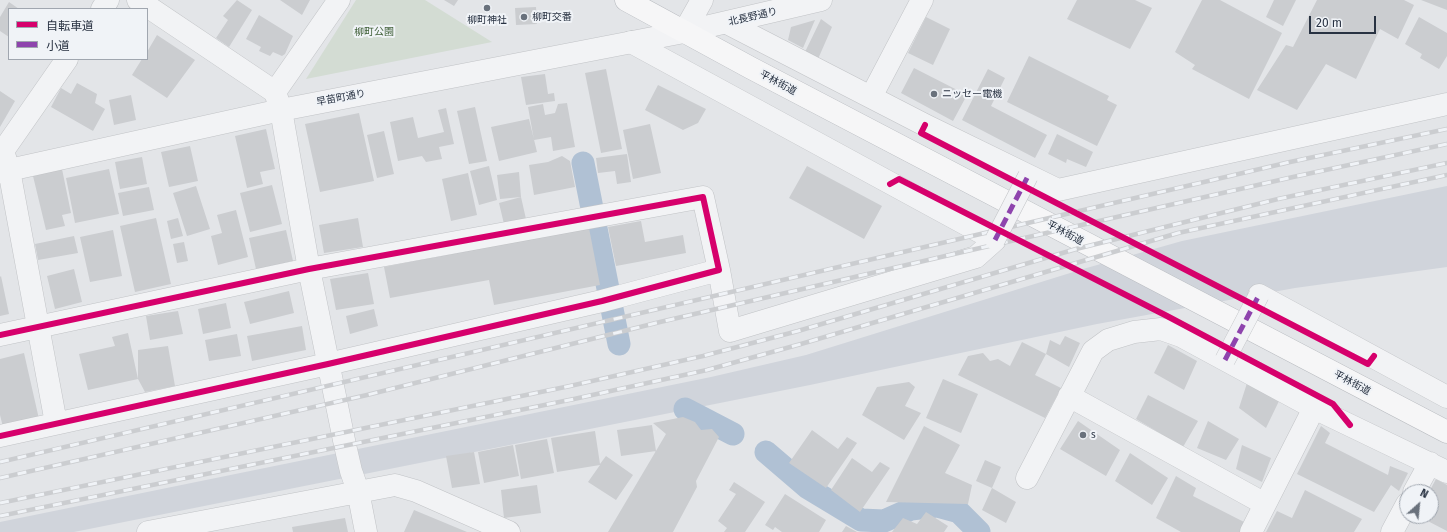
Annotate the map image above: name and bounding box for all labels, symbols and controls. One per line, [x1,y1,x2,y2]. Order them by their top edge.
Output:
marker: 柳町神社 [482,3,492,13]
street label: 北長野通り [727,6,779,28]
legend [8,8,148,60]
scale bar [1311,8,1378,34]
place label: 柳町交番 [532,11,572,23]
marker: 柳町交番 [519,12,529,22]
place label: 柳町神社 [467,14,507,26]
text: 20 m [1316,16,1342,30]
text: 自転車道 [46,19,94,33]
park label: 柳町公園 [354,26,394,38]
text: 小道 [46,39,70,53]
street label: 平林街道 [758,68,798,98]
street label: 早苗町通り [315,87,367,109]
place label: ニッセー電機 [942,88,1002,100]
marker: ニッセー電機 [929,89,939,99]
street label: 平林街道 [1045,218,1085,248]
street label: 平林街道 [1332,368,1372,398]
place label: s [1091,429,1096,441]
marker: s [1078,430,1088,440]
north arrow [1399,484,1439,524]
text: N [1418,486,1430,501]

